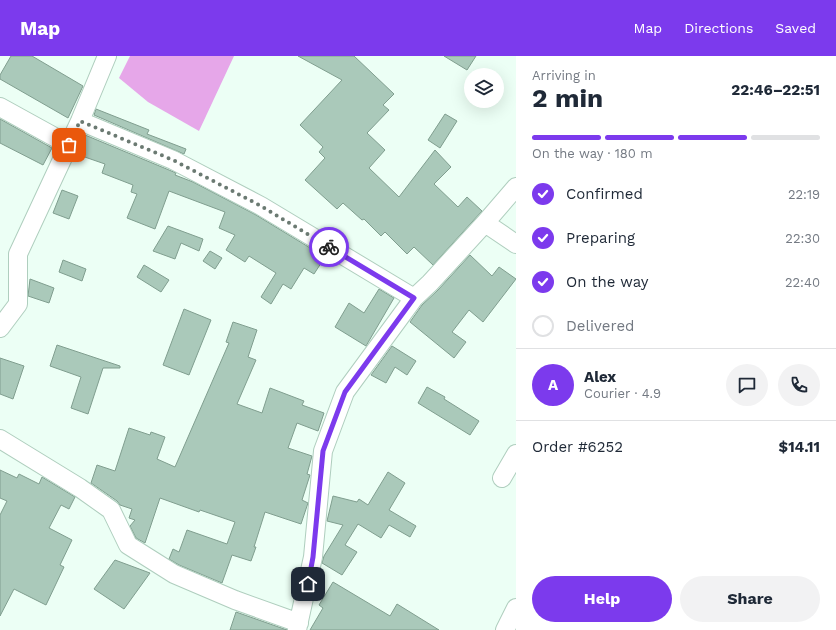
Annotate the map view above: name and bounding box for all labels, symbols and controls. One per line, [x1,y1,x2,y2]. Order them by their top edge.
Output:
text: Map [20,17,60,40]
text: Map [634,20,662,36]
text: Directions [684,20,753,36]
text: Saved [775,20,816,36]
map controls [464,68,504,108]
button: layers [464,68,504,108]
text: Arriving in [532,68,596,83]
text: 22:46–22:51 [731,81,820,99]
text: 2 min [532,83,603,113]
pin [52,128,86,162]
icon: bag [58,134,80,156]
text: On the way · 180 m [532,146,653,161]
icon: check [532,183,554,205]
text: Confirmed [566,185,643,203]
text: 22:19 [788,187,820,202]
courier [309,227,349,267]
icon: check [532,227,554,249]
text: Preparing [566,229,635,247]
text: 22:30 [785,231,820,246]
icon: bike [318,236,340,258]
icon: check [532,271,554,293]
text: On the way [566,273,648,291]
text: 22:40 [785,275,820,290]
text: Delivered [566,317,634,335]
button: chat [726,364,768,406]
button: phone [778,364,820,406]
text: Alex [584,368,616,386]
text: A [548,376,558,394]
text: Courier · 4.9 [584,386,661,401]
text: Order #6252 [532,438,623,456]
text: $14.11 [779,438,820,456]
pin [291,567,325,601]
icon: home [297,573,319,595]
button: Help [532,576,672,622]
button: Share [680,576,820,622]

